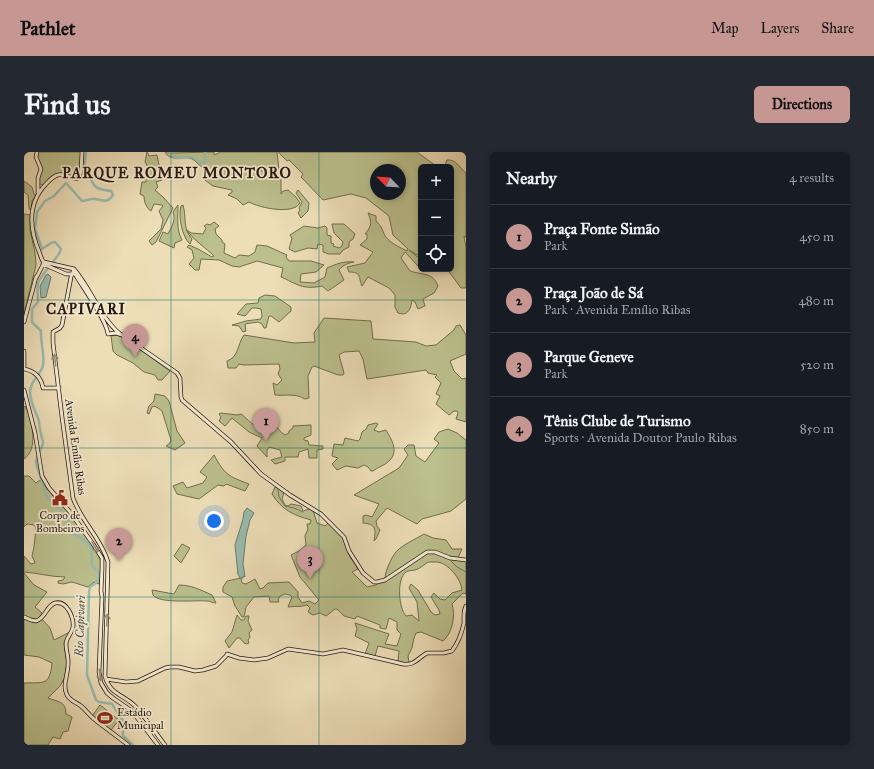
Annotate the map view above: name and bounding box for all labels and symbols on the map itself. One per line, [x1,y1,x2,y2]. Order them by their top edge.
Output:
district label: PARQUE ROMEU MONTORO [62,164,292,183]
north arrow [370,164,406,200]
district label: CAPIVARI [46,300,126,318]
pin: 4 [122,324,148,357]
one-way arrow [52,354,59,367]
street label: Avenida Emílio Ribas [62,397,89,496]
pin: 1 [253,408,279,441]
public building icon: Corpo de Bombeiros [51,489,69,507]
place label: Corpo de Bombeiros [36,509,84,535]
your location [204,511,224,531]
pin: 2 [106,528,132,561]
one-way arrow [91,541,99,552]
pin: 3 [297,546,323,579]
water label: Rio Capivari [72,594,89,658]
one-way arrow [103,614,110,627]
one-way arrow [96,668,104,681]
place label: Estádio Municipal [117,706,164,732]
sports icon: Estádio Municipal [96,709,114,727]

